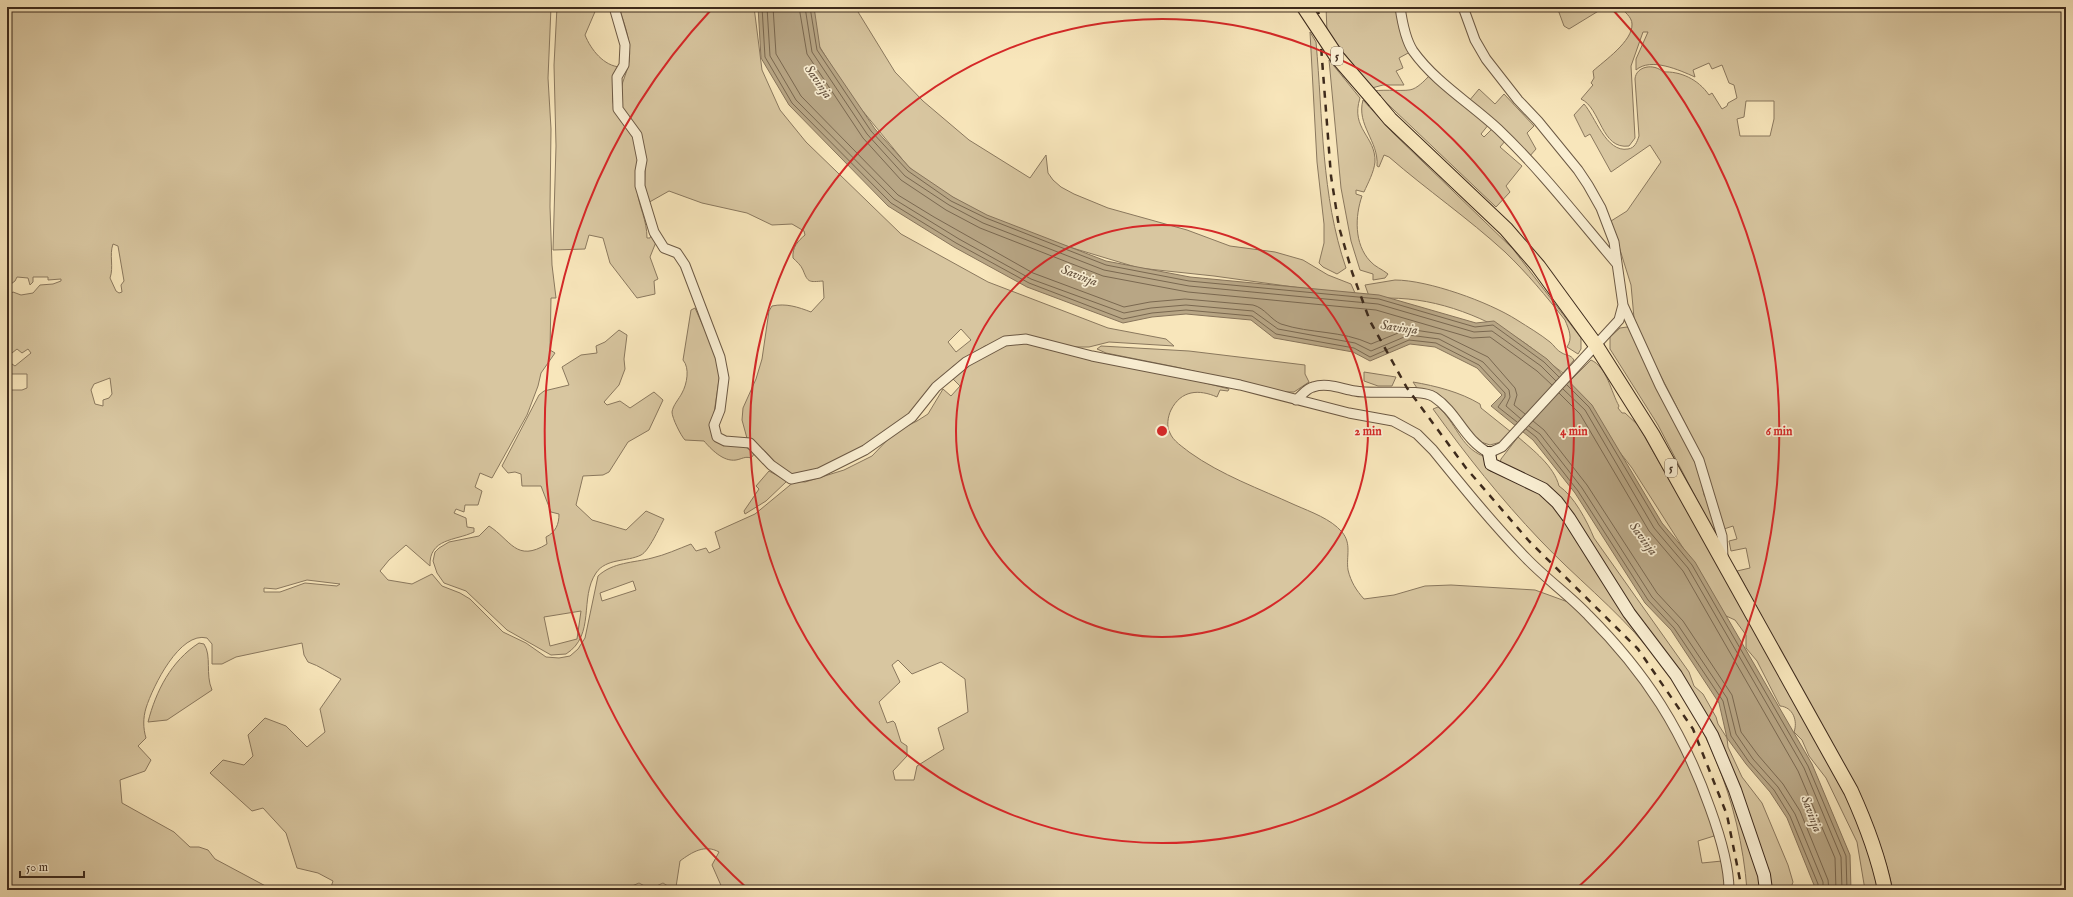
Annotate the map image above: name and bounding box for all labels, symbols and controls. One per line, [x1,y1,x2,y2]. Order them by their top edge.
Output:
road number: 5 [1331,47,1343,65]
water label: Savinja [800,62,836,102]
water label: Savinja [1058,261,1100,291]
water label: Savinja [1379,317,1419,339]
centre of rings [1155,424,1169,438]
text: 2 min [1354,424,1382,439]
text: 4 min [1560,424,1588,439]
text: 6 min [1766,424,1793,439]
road number: 5 [1665,459,1677,477]
water label: Savinja [1625,519,1661,559]
water label: Savinja [1796,793,1826,835]
scale bar [20,853,84,879]
text: 50 m [26,860,48,875]

